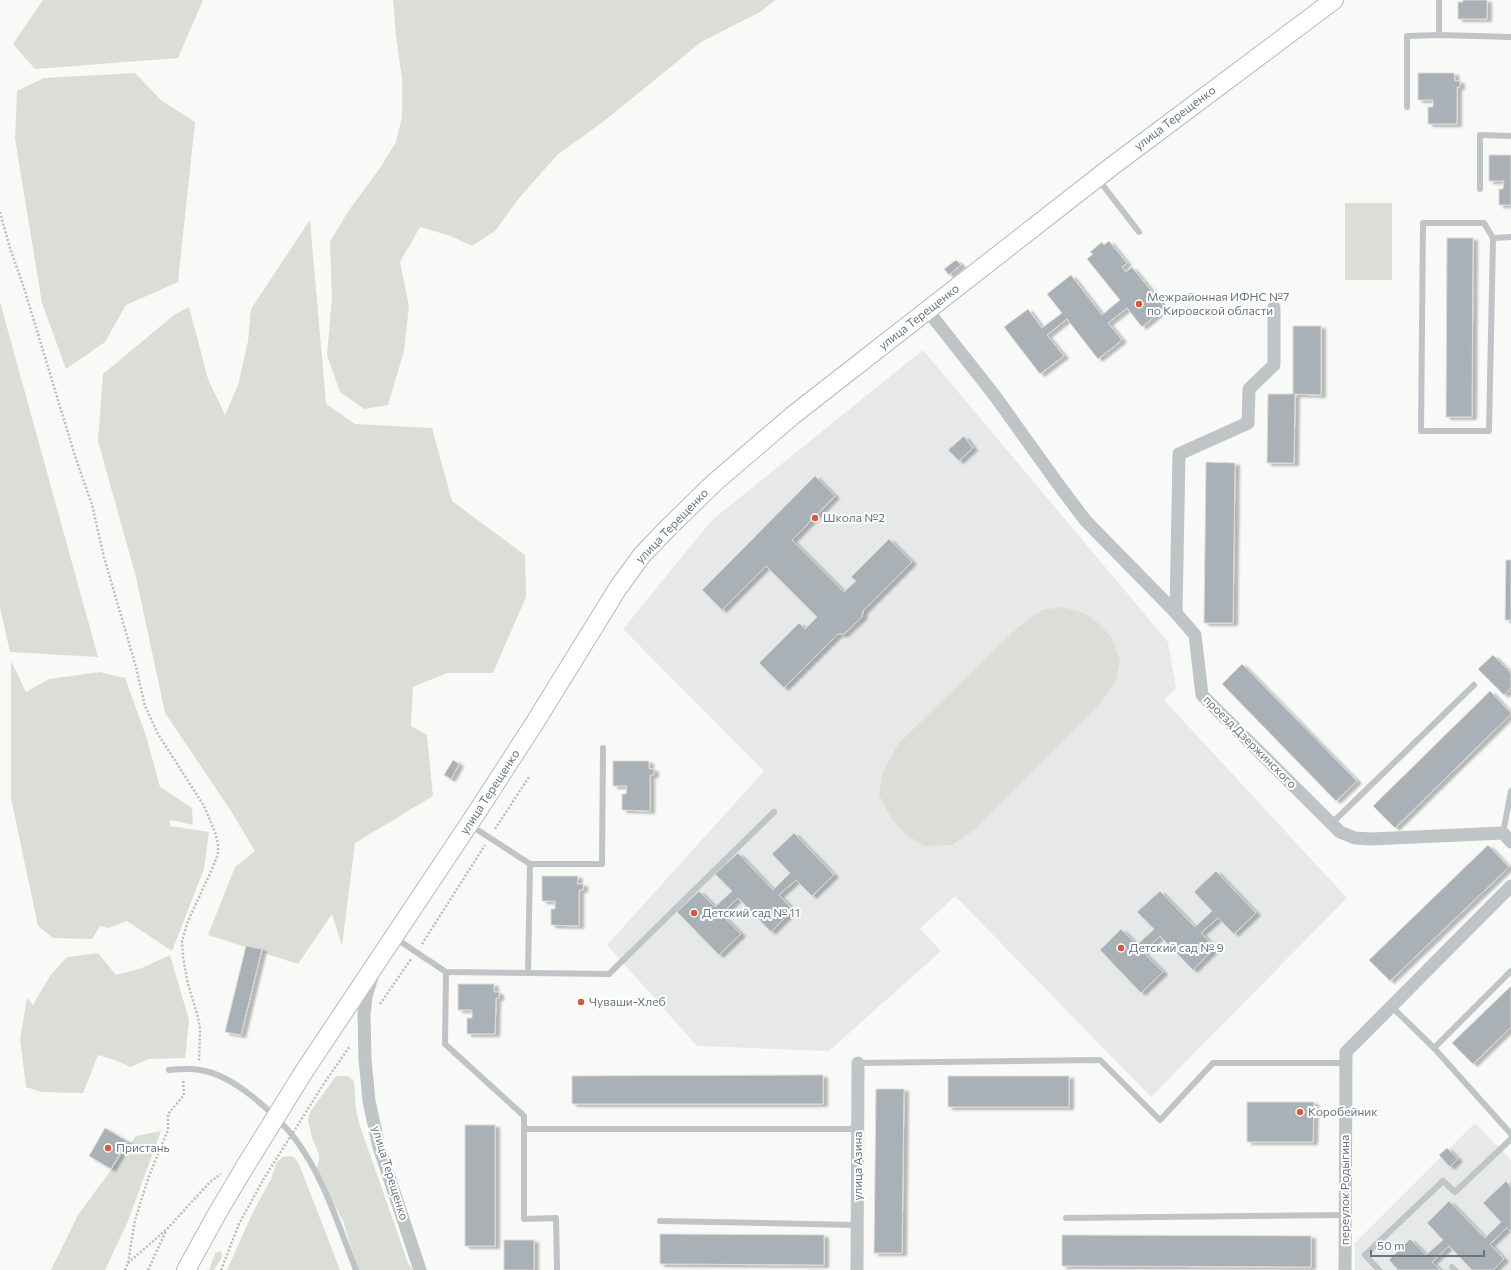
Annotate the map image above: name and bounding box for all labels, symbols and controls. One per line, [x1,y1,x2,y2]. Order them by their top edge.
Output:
street label: улица Терещенко [1131,82,1218,152]
street label: улица Терещенко [875,280,961,352]
place label: Межрайонная ИФНС №7 по Кировской области [1147,289,1289,317]
marker: Межрайонная ИФНС №7 по Кировской области [1134,299,1144,309]
street label: улица Терещенко [632,485,710,565]
place label: Школа №2 [823,510,885,524]
marker: Школа №2 [810,513,820,523]
street label: проезд Дзержинского [1201,692,1300,791]
street label: улица Терещенко [457,746,522,836]
place label: Детский сад № 11 [702,905,800,919]
marker: Детский сад № 11 [689,908,699,918]
place label: Детский сад № 9 [1129,940,1224,954]
marker: Детский сад № 9 [1116,943,1126,953]
place label: Чуваши-Хлеб [589,994,666,1008]
marker: Чуваши-Хлеб [576,997,586,1007]
place label: Коробейник [1308,1104,1378,1118]
marker: Коробейник [1295,1107,1305,1117]
street label: улица Терещенко [370,1124,412,1222]
street label: улица Азина [850,1131,864,1201]
street label: переулок Родыгина [1337,1135,1351,1245]
place label: Пристань [116,1140,170,1154]
marker: Пристань [103,1143,113,1153]
scale bar [1371,1232,1484,1258]
text: 50 m [1377,1238,1405,1252]

